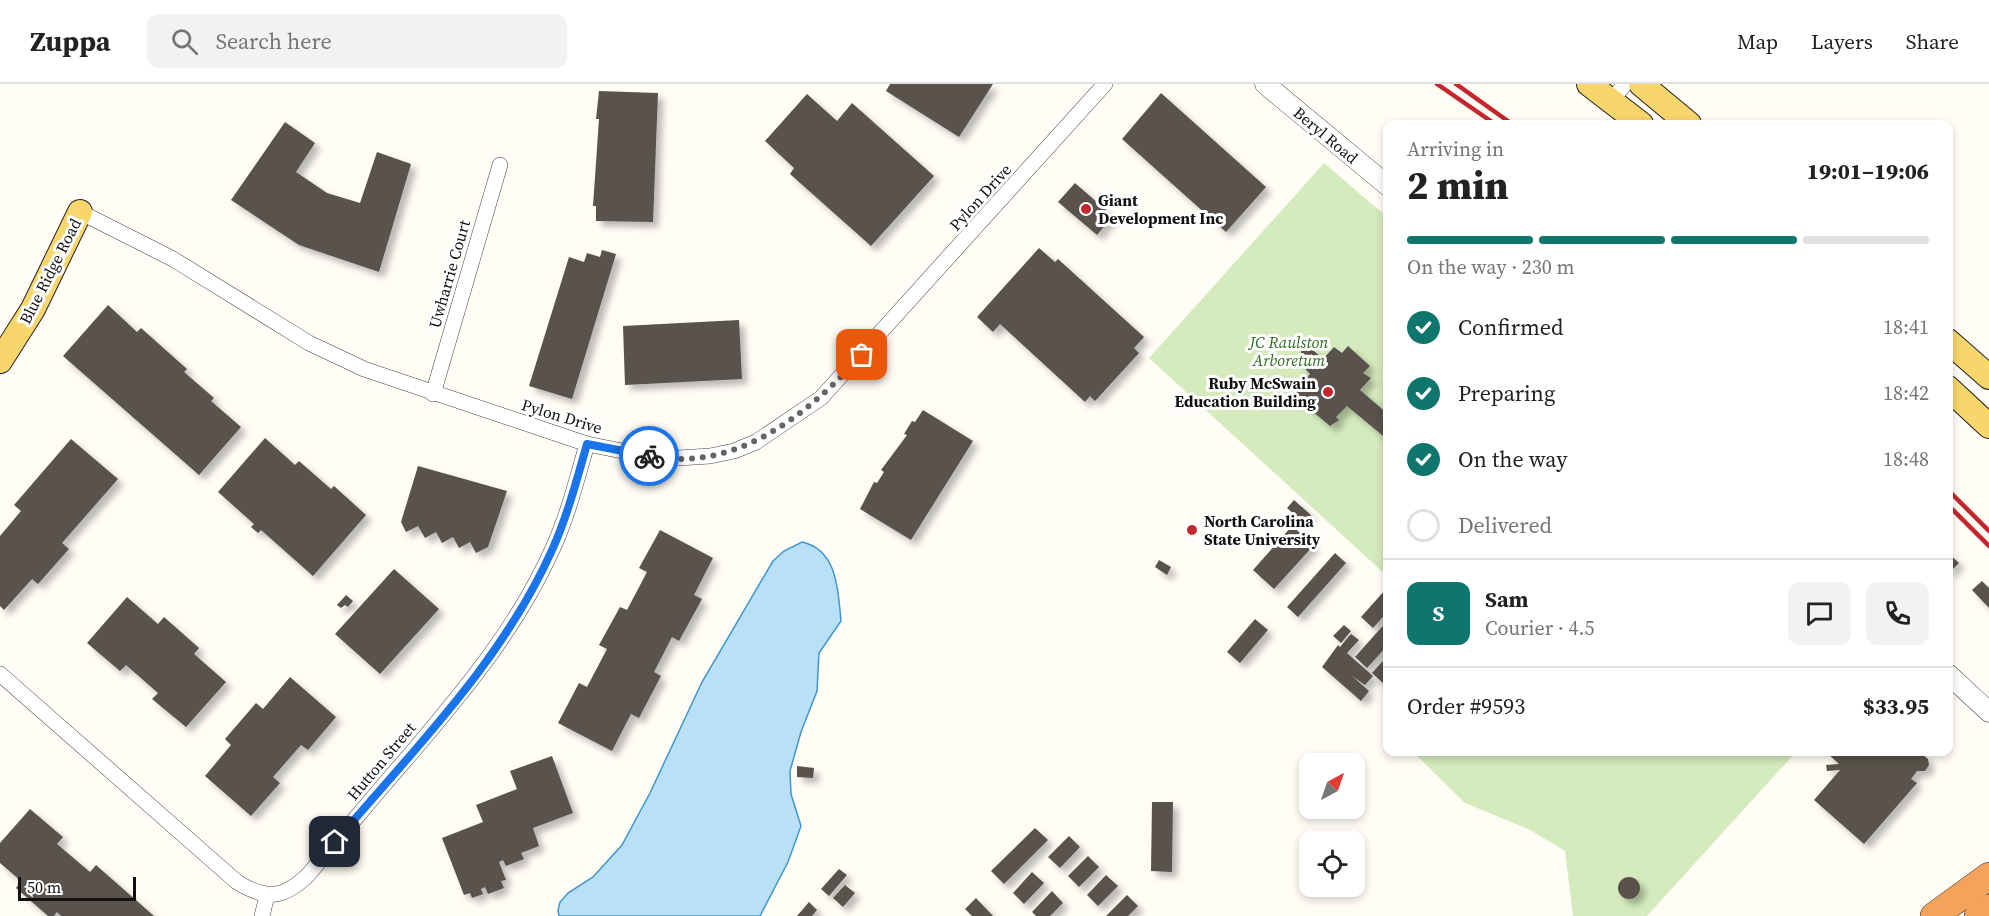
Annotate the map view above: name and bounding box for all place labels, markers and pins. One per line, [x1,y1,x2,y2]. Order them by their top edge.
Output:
place label: Giant Development Inc [1098,189,1224,229]
marker: Giant Development Inc [1079,202,1093,216]
pin [836,329,887,380]
place label: Ruby McSwain Education Building [1175,372,1316,412]
marker: Ruby McSwain Education Building [1321,385,1335,399]
place label: North Carolina State University [1204,510,1321,550]
marker: North Carolina State University [1185,523,1199,537]
pin [309,816,360,867]

